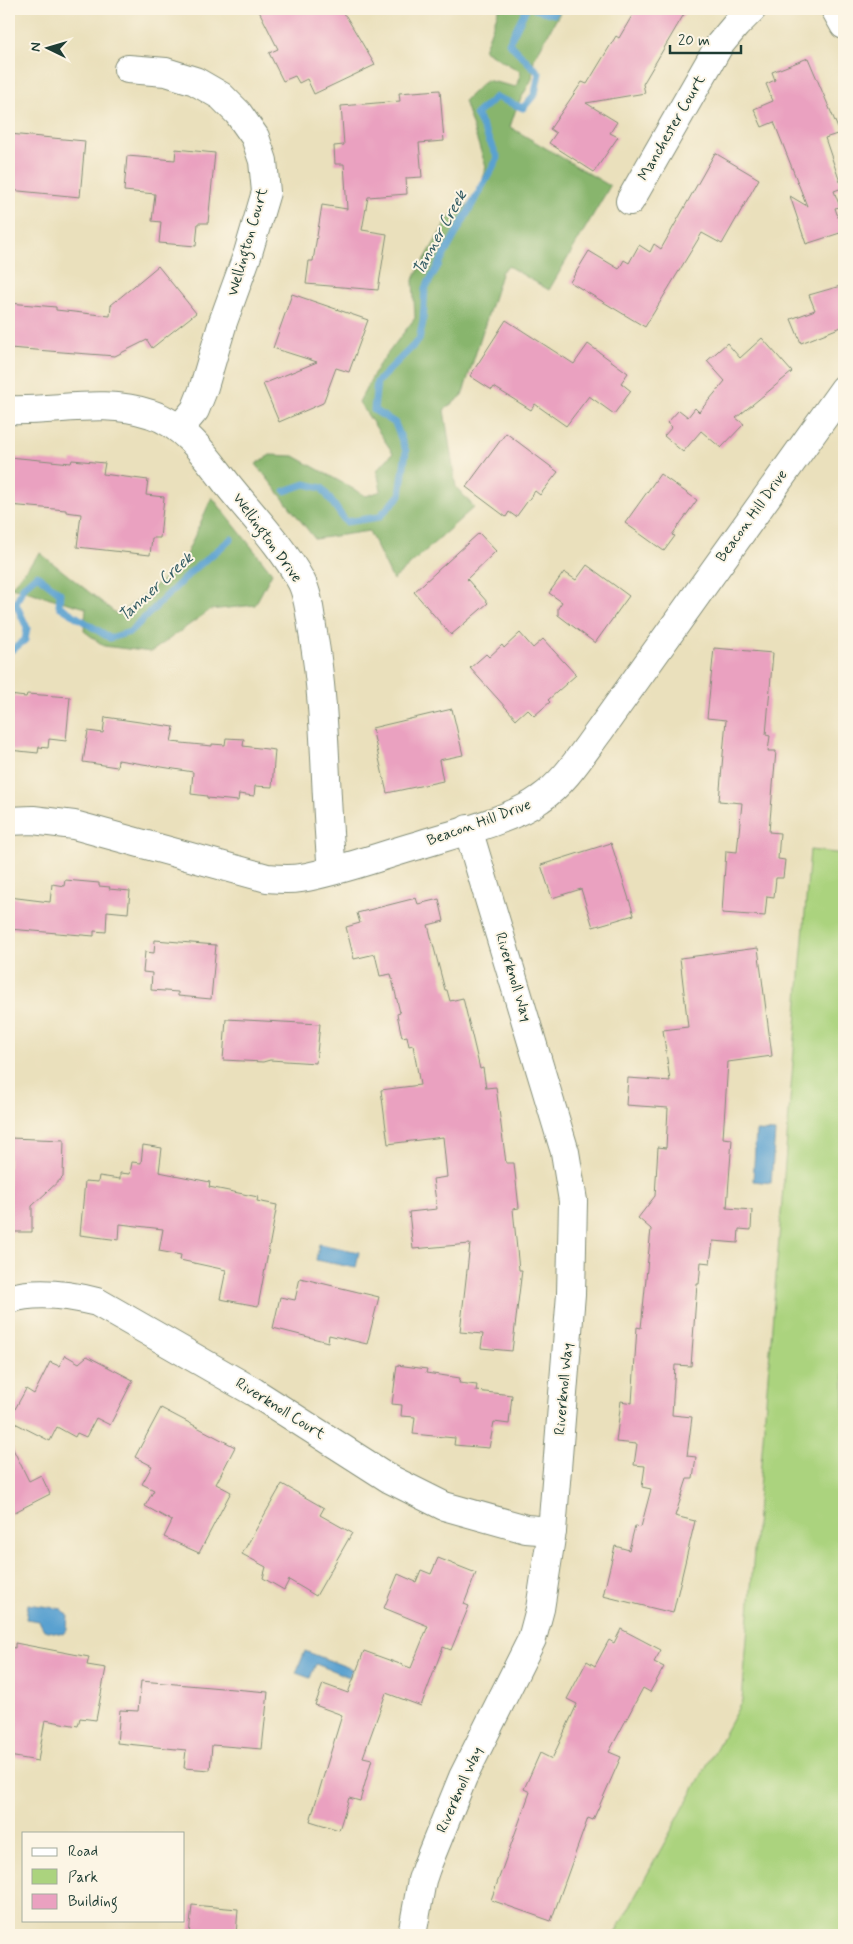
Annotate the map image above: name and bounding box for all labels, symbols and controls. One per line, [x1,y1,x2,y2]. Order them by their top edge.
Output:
north arrow [22,22,72,72]
scale bar [670,22,742,54]
text: 20 m [678,31,710,51]
text: N [27,42,45,52]
street label: Manchester Court [634,71,710,184]
street label: Wellington Court [223,185,274,299]
water label: Tanner Creek [408,186,472,279]
street label: Beacon Hill Drive [712,466,792,566]
street label: Wellington Drive [227,489,306,588]
water label: Tanner Creek [114,547,198,626]
street label: Beacon Hill Drive [424,795,534,851]
street label: Riverknoll Way [490,930,536,1024]
street label: Riverknoll Way [550,1342,578,1436]
street label: Riverknoll Court [231,1373,329,1445]
street label: Riverknoll Way [432,1744,488,1836]
legend [22,1832,185,1922]
text: Road [68,1842,98,1862]
text: Park [68,1868,98,1888]
text: Building [68,1892,118,1913]

